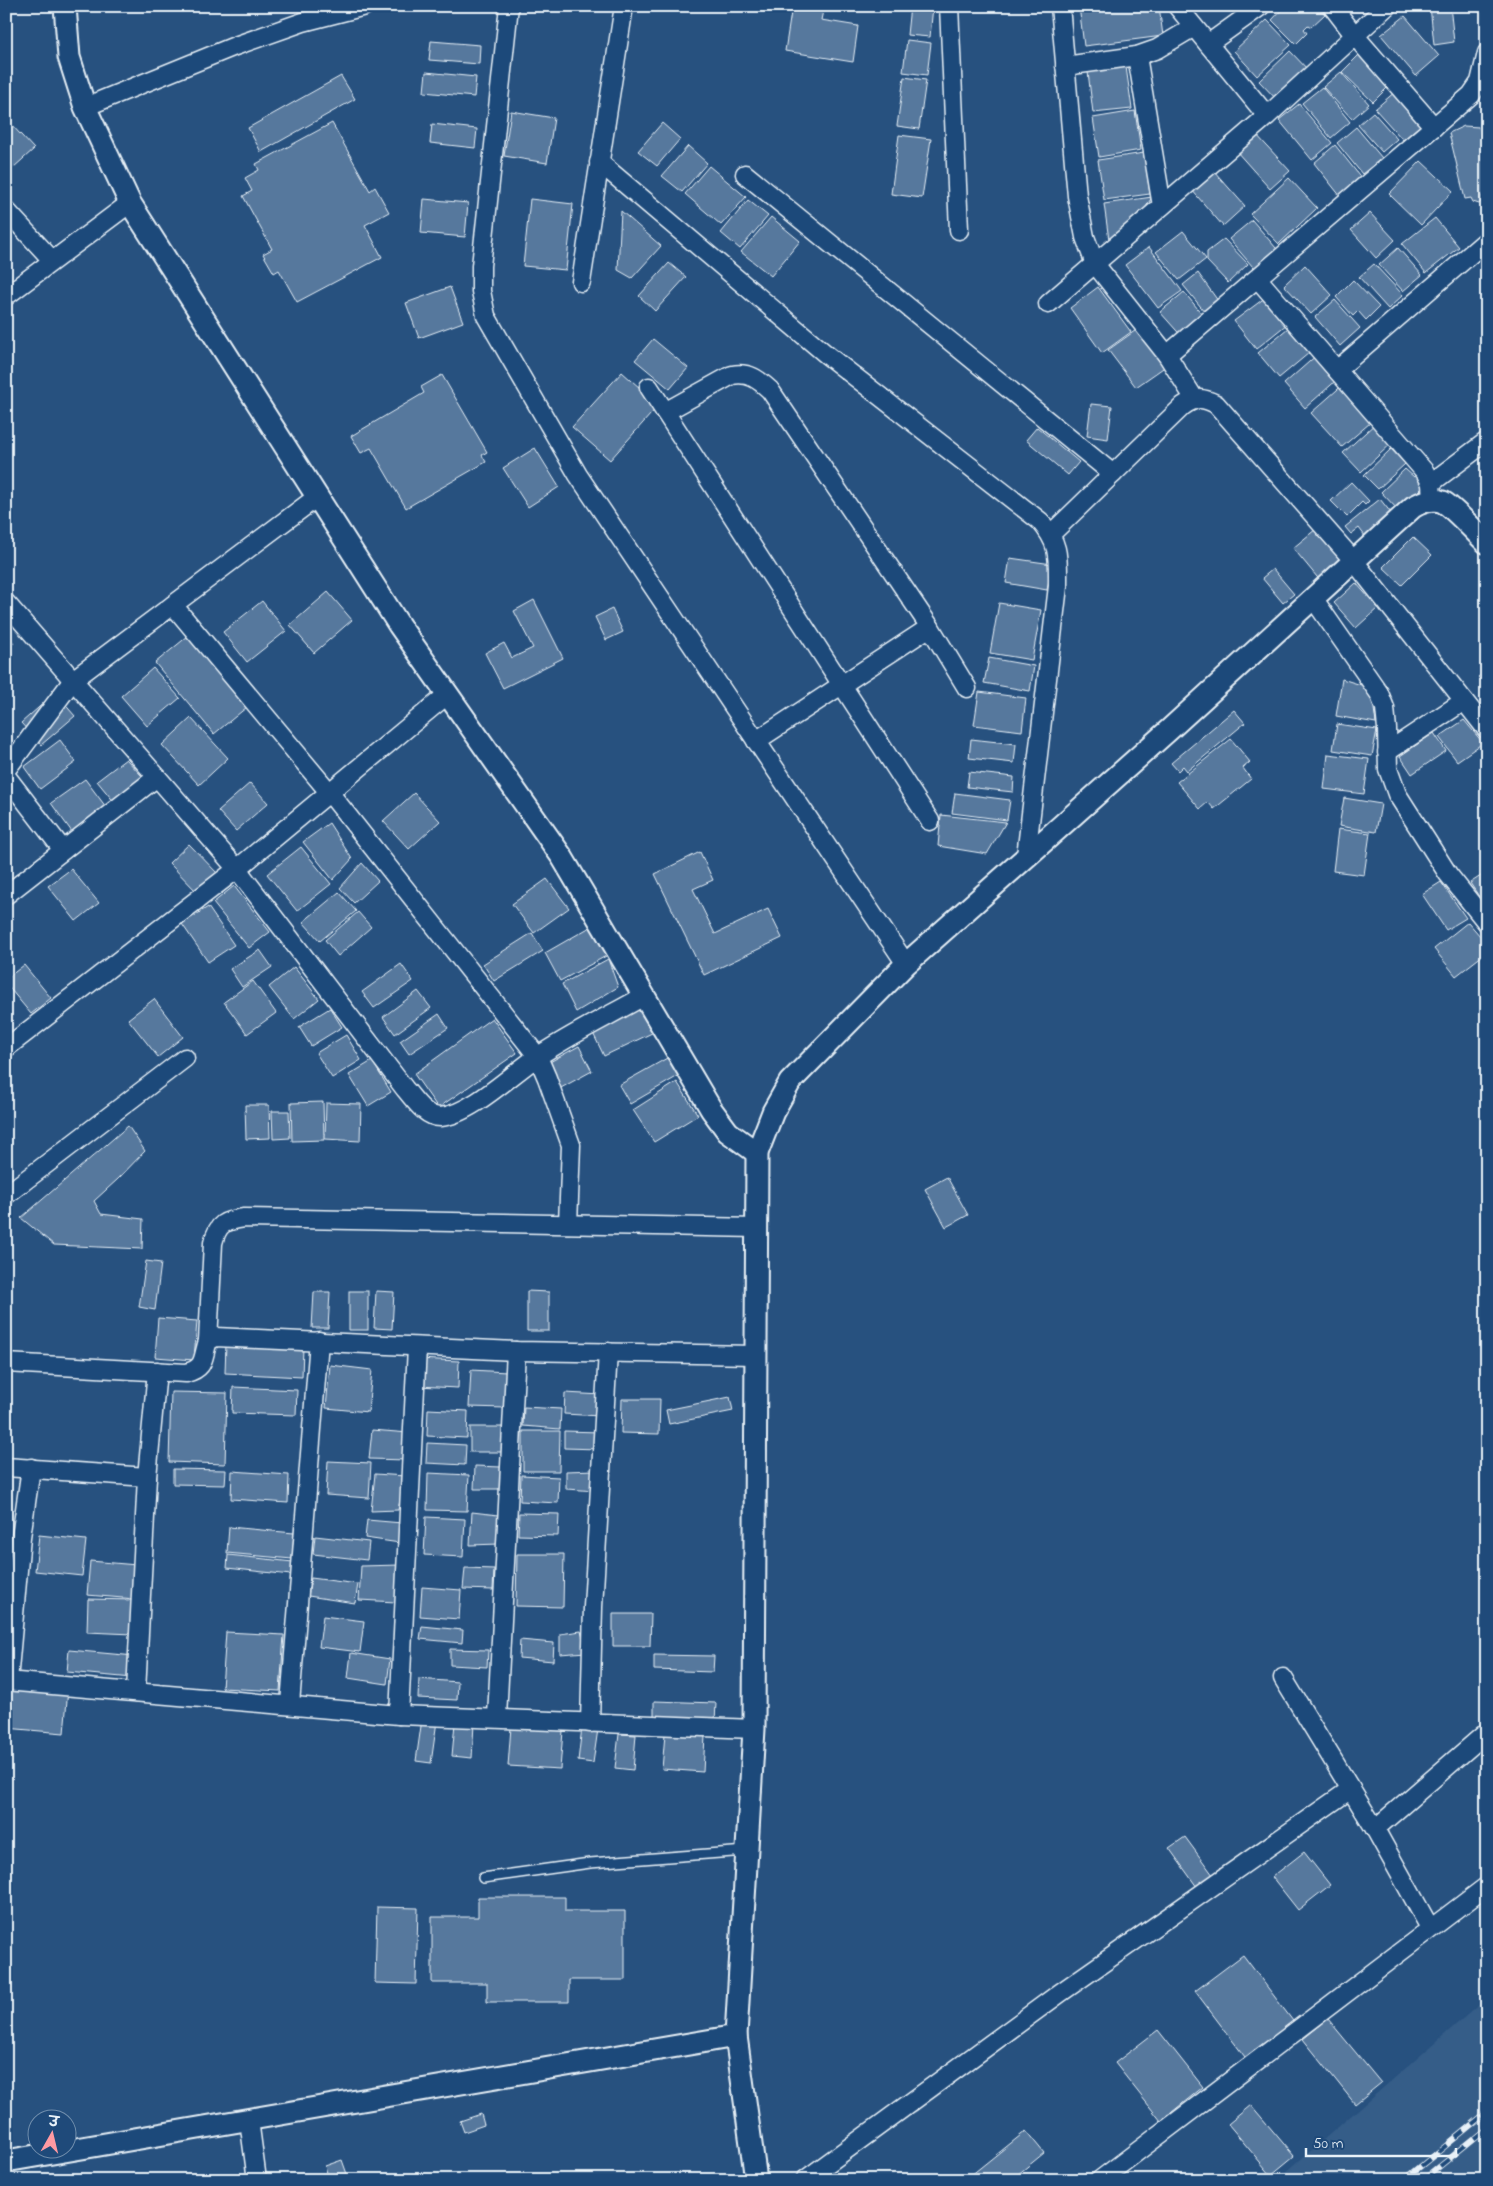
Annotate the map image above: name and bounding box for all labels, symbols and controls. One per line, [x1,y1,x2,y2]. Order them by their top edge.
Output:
north arrow [28,2108,78,2158]
text: उ [46,2111,61,2134]
scale bar [1306,2126,1456,2158]
text: 50 m [1313,2133,1344,2155]

